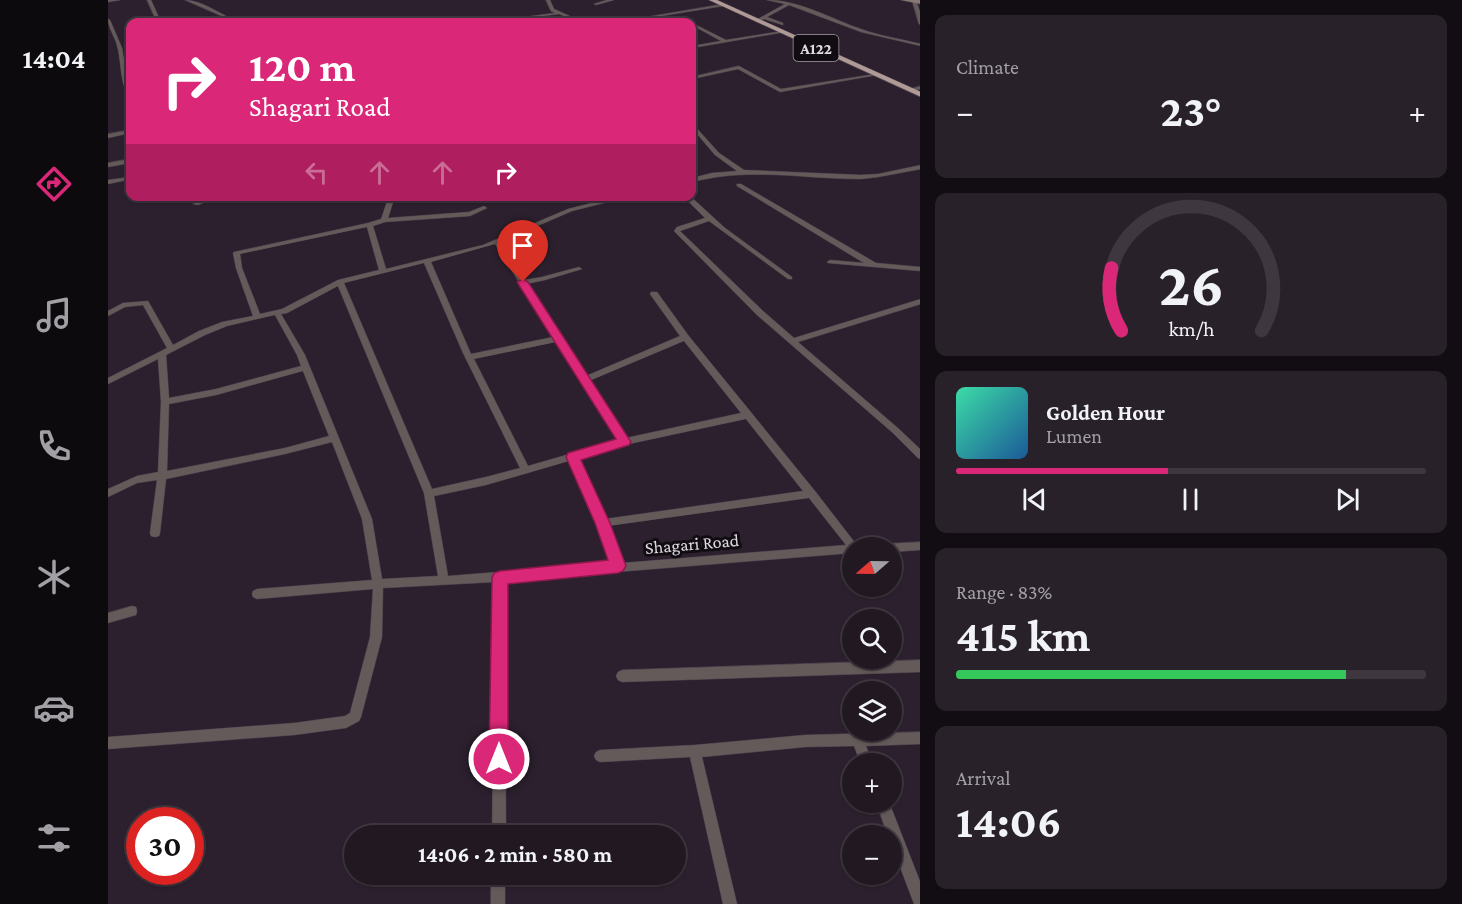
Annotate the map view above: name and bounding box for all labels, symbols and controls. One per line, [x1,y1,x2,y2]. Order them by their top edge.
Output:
road number: A122 [794,35,838,61]
icon: right [150,42,228,120]
text: 120 m [249,43,355,90]
text: 14:04 [22,44,86,74]
text: Climate [956,56,1019,78]
text: 23° [1160,86,1222,136]
text: Shagari Road [249,92,391,122]
text: − [956,93,973,130]
text: + [1409,93,1426,130]
icon: left [300,156,333,189]
icon: ahead [363,156,396,189]
icon: ahead [426,156,459,189]
icon: right [489,156,522,189]
icon: directions [33,163,75,205]
pin [497,220,548,282]
icon: arrive [506,229,539,262]
text: 26 [1158,249,1224,318]
icon: music [33,294,75,336]
text: km/h [1168,318,1215,342]
text: Golden Hour [1046,400,1165,425]
icon: phone [33,425,75,467]
text: Lumen [1046,425,1102,447]
icon: previous [1018,483,1051,516]
icon: pause [1174,483,1207,516]
icon: next [1331,483,1364,516]
street label: Shagari Road [644,530,740,558]
north arrow [842,537,902,597]
map controls [842,537,902,885]
icon: climate [33,556,75,598]
text: Range · 83% [956,581,1052,603]
button: search [842,609,902,669]
text: 415 km [956,611,1090,661]
button: layers [842,681,902,741]
icon: car [33,687,75,729]
position arrow [467,727,531,791]
button: + [842,753,902,813]
text: Arrival [956,767,1010,789]
text: 14:06 [956,797,1062,847]
speed limit sign: 30 [126,807,204,885]
icon: filters [33,817,75,859]
button: − [842,825,902,885]
text: 14:06 · 2 min · 580 m [418,842,612,867]

